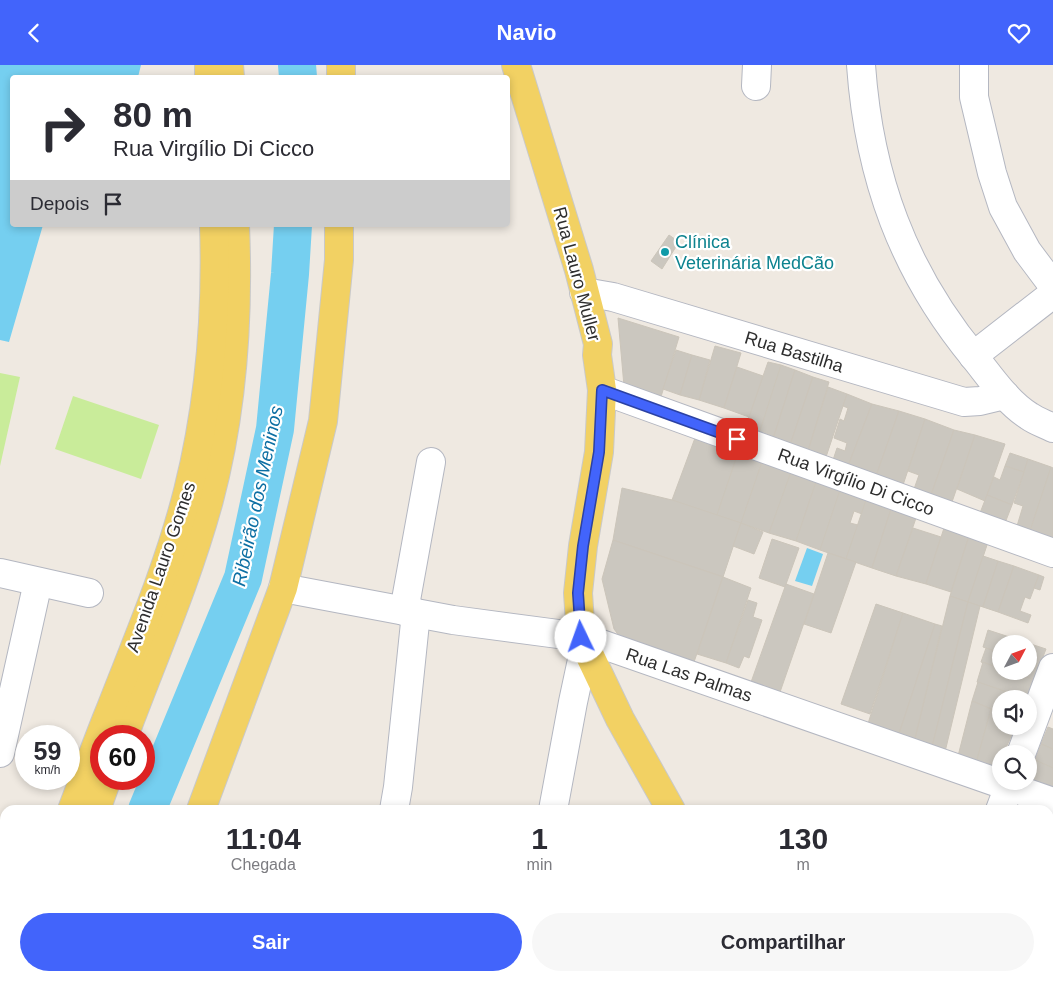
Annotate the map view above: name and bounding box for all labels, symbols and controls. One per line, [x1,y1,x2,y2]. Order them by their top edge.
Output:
icon: back [20,19,48,47]
icon: heart [1005,19,1033,47]
text: Navio [497,20,556,45]
icon: right [30,95,95,160]
text: 80 m [113,95,193,134]
text: Rua Virgílio Di Cicco [113,136,314,161]
icon: arrive [99,190,127,218]
text: Depois [30,193,89,214]
street label: Rua Lauro Muller [549,205,605,343]
place label: Clínica Veterinária MedCão [675,232,834,273]
marker: Clínica Veterinária MedCão [659,246,671,258]
street label: Rua Bastilha [742,328,847,377]
water label: Ribeirão dos Meninos [228,404,287,588]
pin [716,418,758,460]
icon: arrive [723,425,751,453]
street label: Rua Virgílio Di Cicco [775,444,937,520]
street label: Avenida Lauro Gomes [122,479,200,655]
position arrow [554,610,606,662]
north arrow [992,635,1038,680]
map controls [992,635,1037,790]
street label: Rua Las Palmas [623,644,755,706]
button: sound [992,690,1037,735]
speed limit sign: 60 [90,725,155,790]
text: 59 [34,737,61,765]
button: search [992,745,1037,790]
text: km/h [34,763,61,777]
text: 11:04 [226,822,301,855]
text: 1 [531,822,548,855]
text: 130 [778,822,828,855]
text: Chegada [231,856,296,873]
text: min [527,856,552,873]
text: m [797,856,810,873]
button: Sair [20,913,522,971]
button: Compartilhar [532,913,1034,971]

